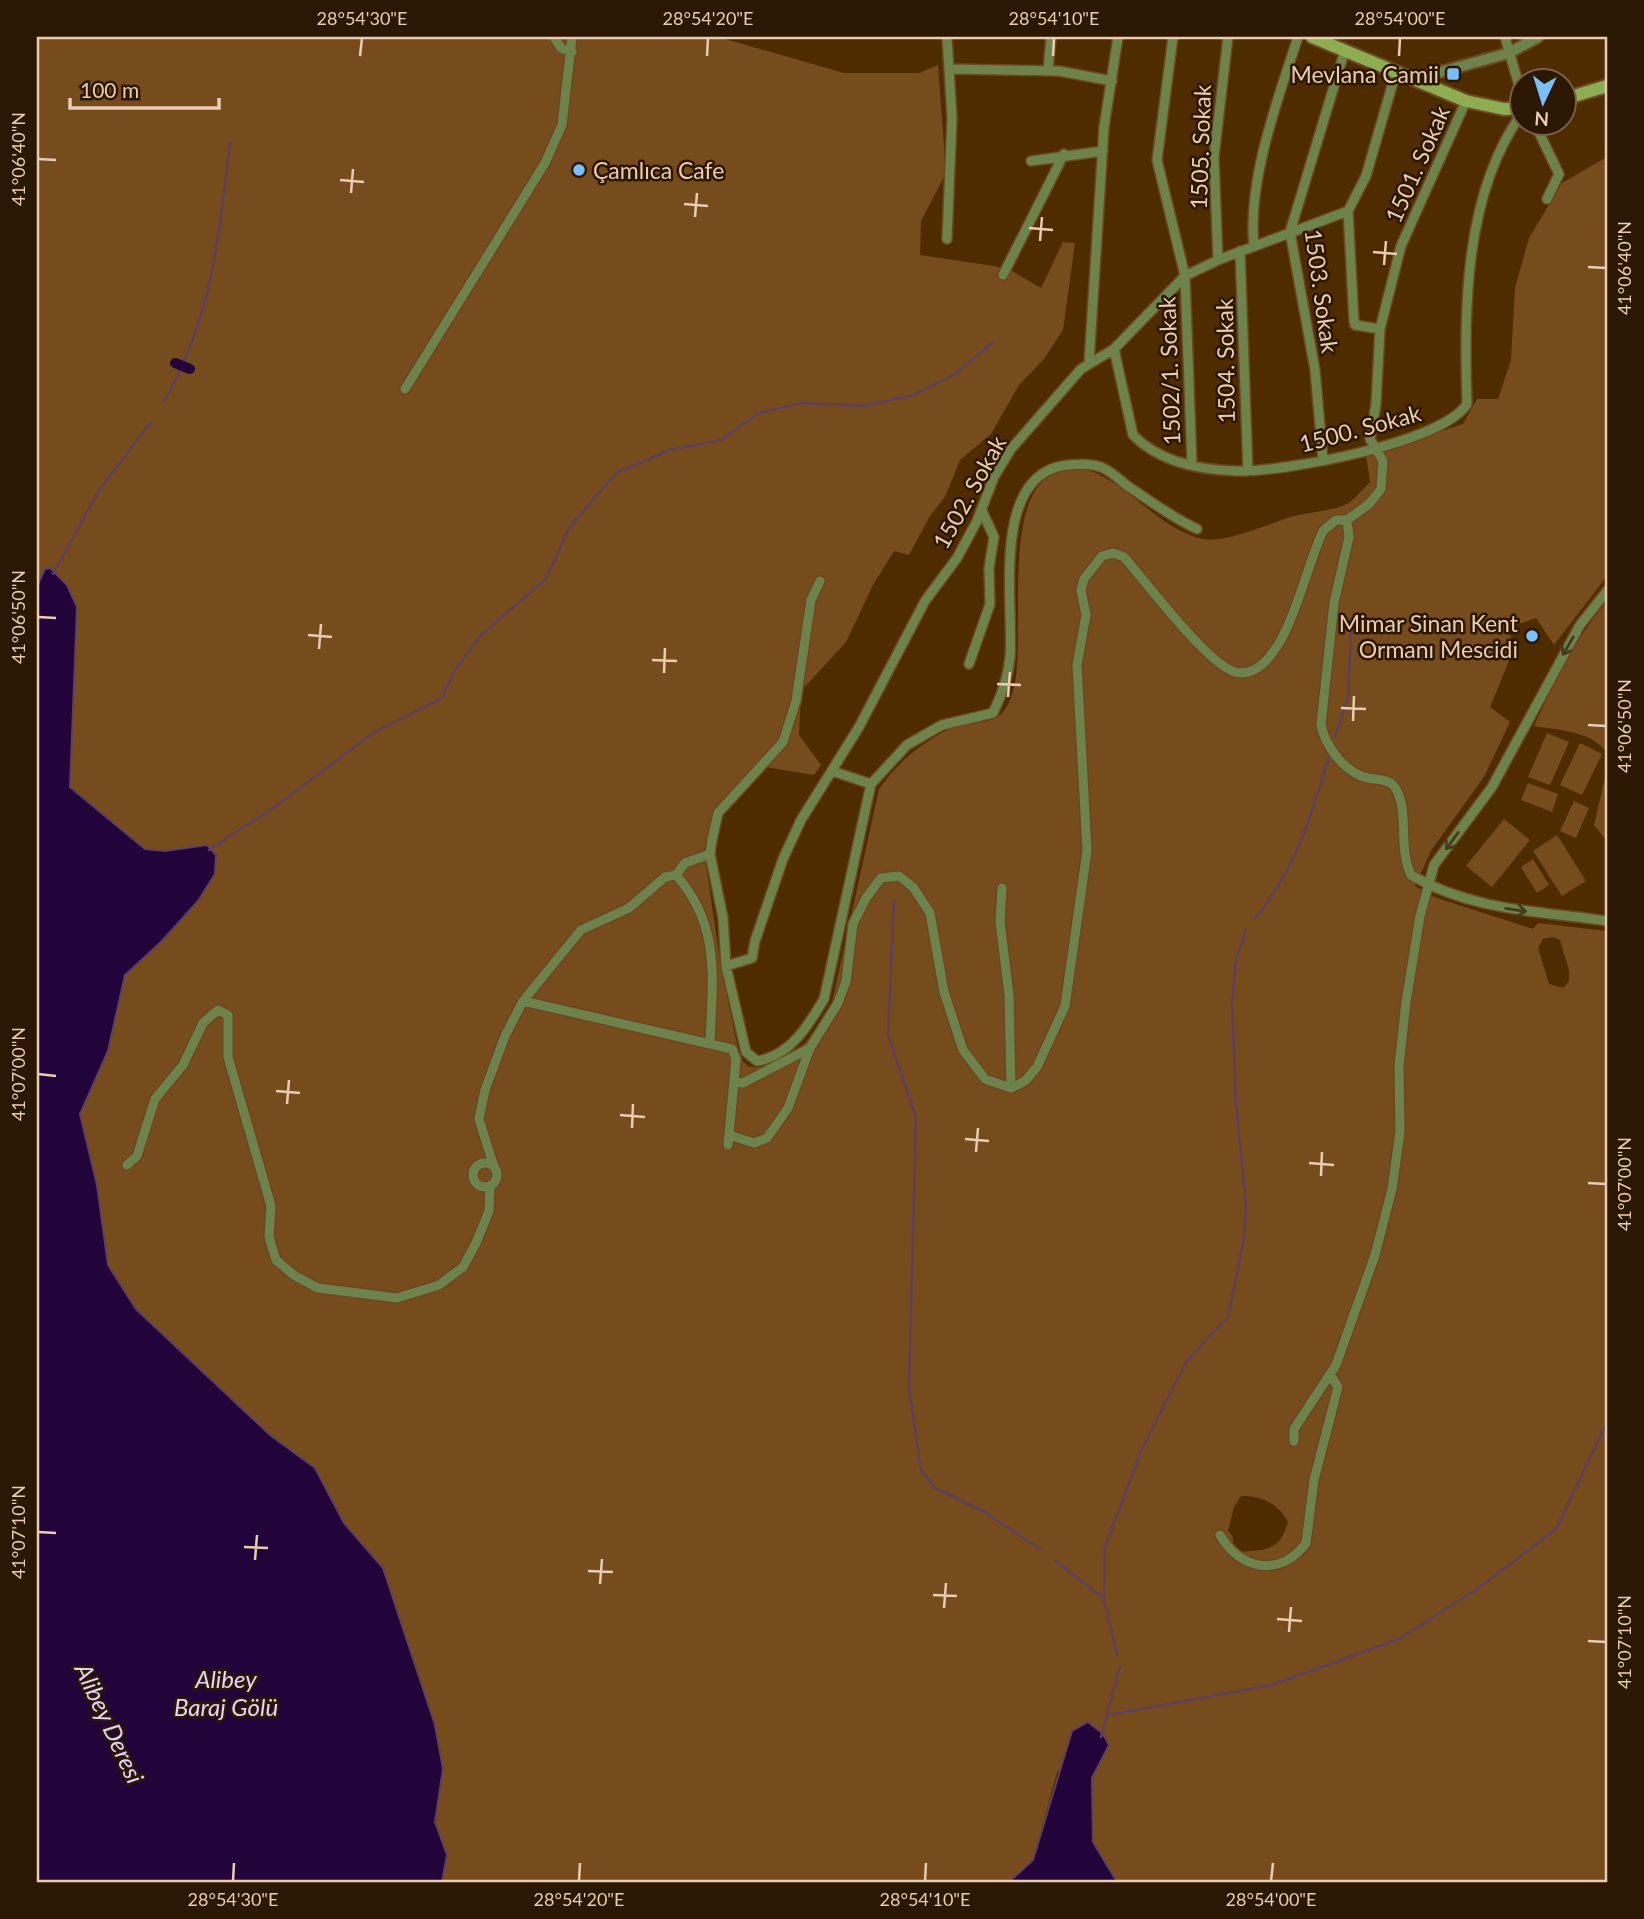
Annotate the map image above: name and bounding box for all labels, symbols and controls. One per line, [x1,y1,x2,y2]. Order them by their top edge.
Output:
text: 28°54'30"E [317,7,407,29]
text: 28°54'20"E [663,7,753,29]
text: 28°54'10"E [1009,7,1099,29]
text: 28°54'00"E [1355,7,1445,29]
place label: Mevlana Camii [1290,60,1439,88]
scale bar [70,66,219,110]
marker: Mevlana Camii [1445,66,1461,82]
north arrow [1508,66,1578,136]
text: 100 m [80,77,139,102]
street label: 1505. Sokak [1184,84,1216,210]
street label: 1501. Sokak [1379,101,1455,227]
text: N [1534,107,1550,131]
text: 41°06'40"N [7,112,29,206]
place label: Çamlıca Cafe [593,156,724,184]
marker: Çamlıca Cafe [571,162,587,178]
text: 41°06'40"N [1613,221,1635,315]
street label: 1503. Sokak [1299,227,1345,355]
street label: 1502/1. Sokak [1152,296,1186,446]
street label: 1504. Sokak [1210,298,1240,424]
street label: 1500. Sokak [1296,398,1424,458]
street label: 1502. Sokak [926,430,1012,553]
text: 41°06'50"N [7,570,29,664]
place label: Mimar Sinan Kent Ormanı Mescidi [1339,609,1519,663]
marker: Mimar Sinan Kent Ormanı Mescidi [1524,628,1540,644]
one-way arrow [1561,636,1575,656]
text: 41°06'50"N [1613,679,1635,773]
one-way arrow [1444,831,1459,850]
one-way arrow [1504,904,1527,917]
text: 41°07'00"N [7,1027,29,1121]
text: 41°07'00"N [1613,1137,1635,1231]
text: 41°07'10"N [7,1485,29,1579]
text: 41°07'10"N [1613,1595,1635,1689]
water label: Alibey Deresi [69,1657,151,1788]
water label: Alibey Baraj Gölü [174,1664,278,1721]
text: 28°54'30"E [188,1888,278,1910]
text: 28°54'20"E [534,1888,624,1910]
text: 28°54'10"E [880,1888,970,1910]
text: 28°54'00"E [1226,1888,1316,1910]

